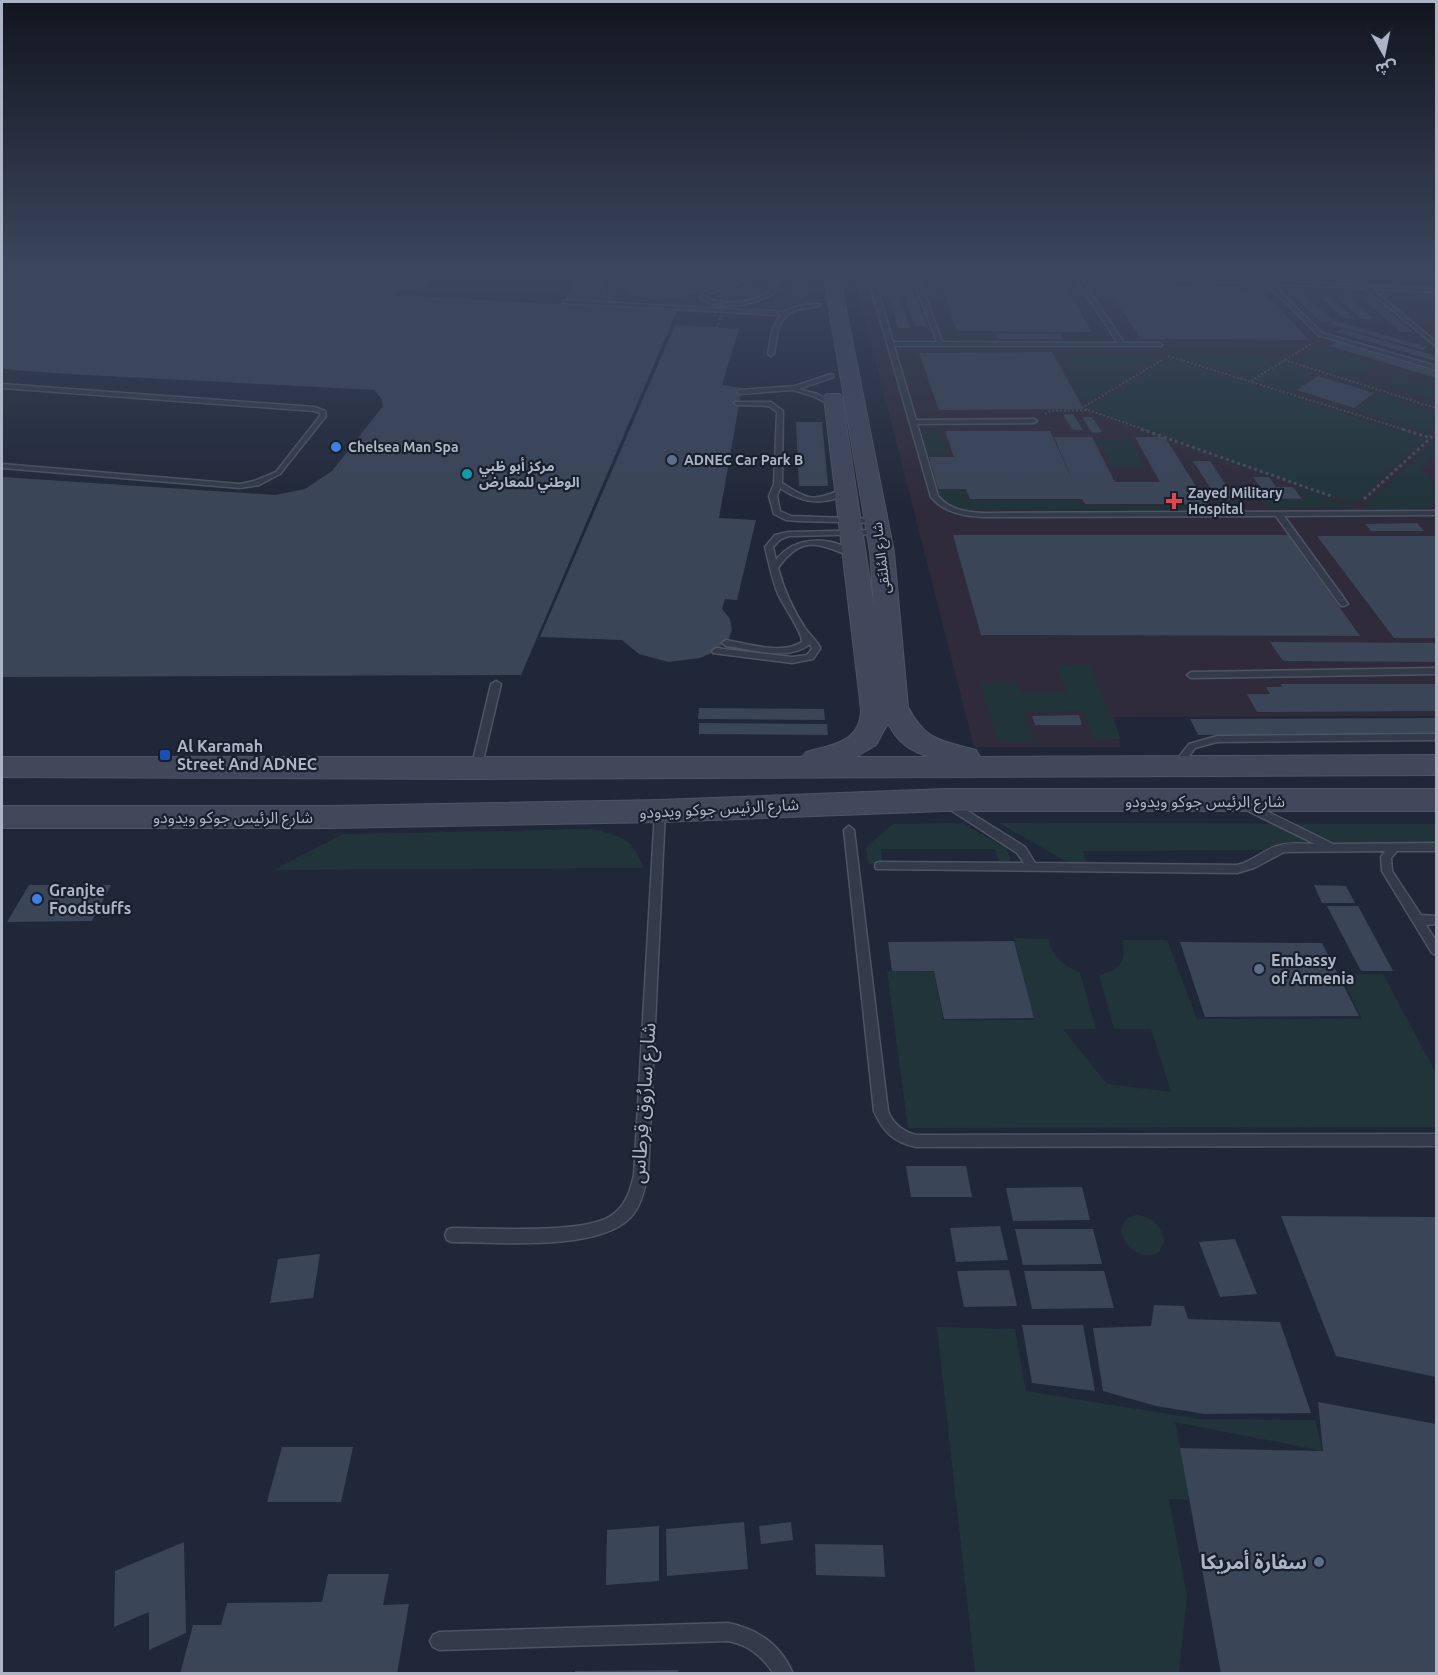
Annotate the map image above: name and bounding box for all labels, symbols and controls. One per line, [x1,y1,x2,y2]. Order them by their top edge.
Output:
north arrow [1354,24,1414,84]
text: ش [1374,57,1399,79]
place label: Chelsea Man Spa [348,439,459,455]
marker: Chelsea Man Spa [329,440,343,454]
place label: ADNEC Car Park B [684,452,803,468]
marker: ADNEC Car Park B [665,453,679,467]
place label: مركز أبو ظبي الوطني للمعارض [479,457,580,493]
marker: مركز أبو ظبي الوطني للمعارض [460,467,474,481]
place label: Zayed Military Hospital [1188,485,1283,517]
marker: Zayed Military Hospital [1165,492,1183,510]
street label: شارع المُلتَقى [869,521,896,595]
place label: Al Karamah Street And ADNEC [177,737,317,773]
marker: Al Karamah Street And ADNEC [158,748,172,762]
street label: شارع الرئيس جوكو ويدودو [1125,792,1285,814]
street label: شارع الرئيس جوكو ويدودو [639,795,800,825]
street label: شارع الرئيس جوكو ويدودو [153,808,313,830]
place label: Granjte Foodstuffs [49,881,131,917]
marker: Granjte Foodstuffs [30,892,44,906]
place label: Embassy of Armenia [1271,951,1354,987]
marker: Embassy of Armenia [1252,962,1266,976]
street label: شارع سارُوق قِرطاس [625,1022,664,1184]
place label: سفارة أمريكا [1200,1549,1307,1574]
marker: سفارة أمريكا [1312,1555,1326,1569]

